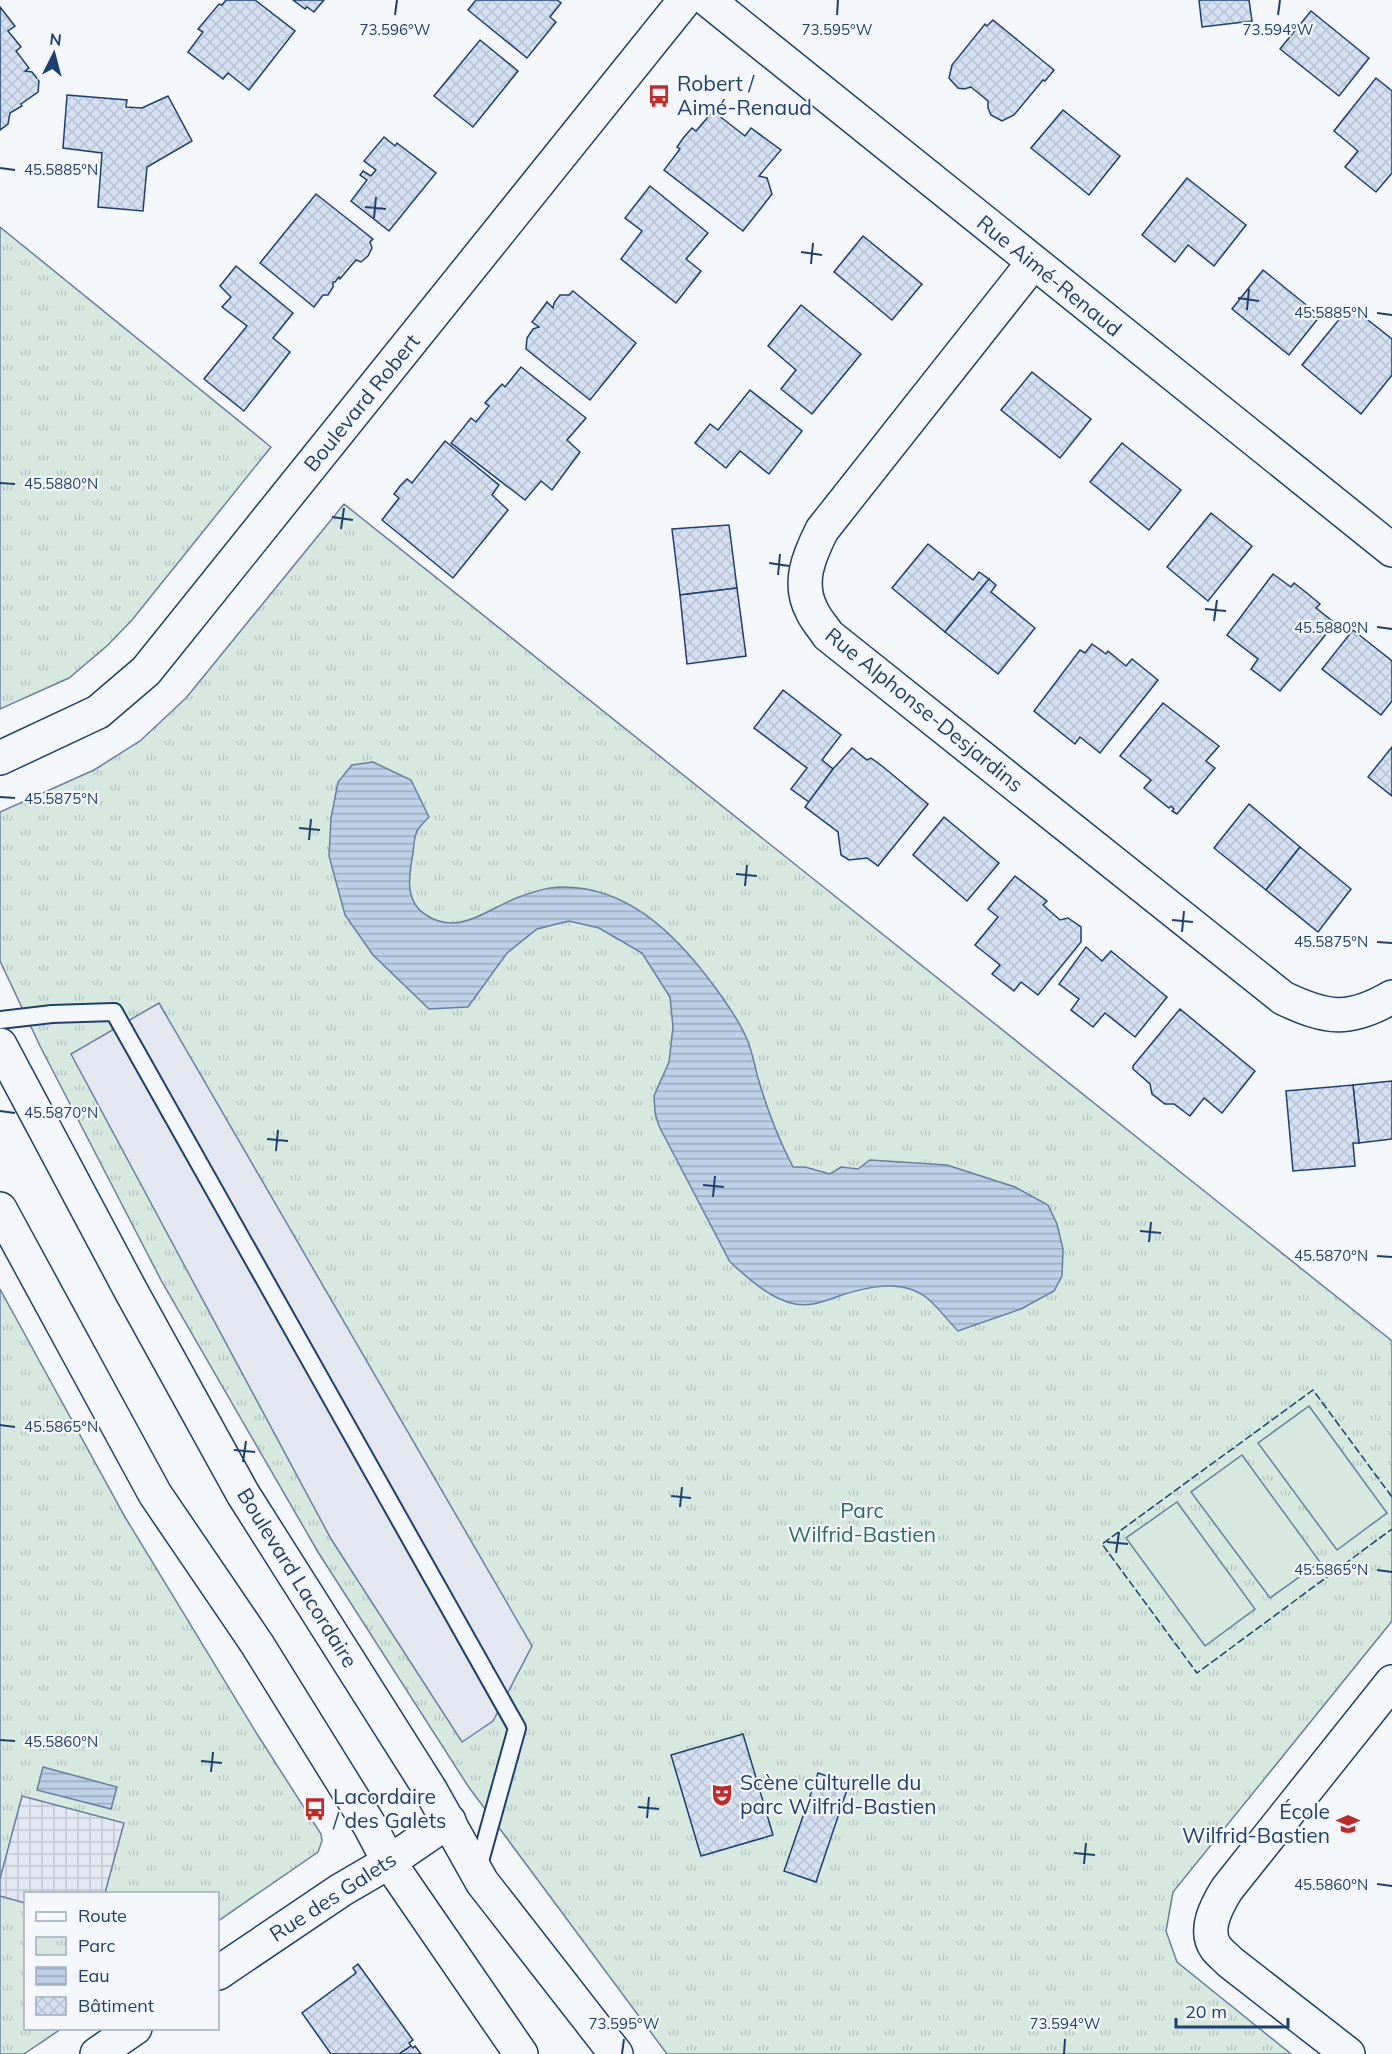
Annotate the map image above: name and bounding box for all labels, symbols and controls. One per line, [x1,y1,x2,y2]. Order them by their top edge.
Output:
text: 73.596°W [360,20,431,39]
text: 73.595°W [802,20,873,39]
text: 73.594°W [1243,20,1314,39]
north arrow [24,24,84,84]
text: N [49,29,63,50]
place label: Robert / Aimé-Renaud [677,70,812,120]
bus stop icon: Robert / Aimé-Renaud [646,83,672,109]
text: 45.5885°N [24,160,98,179]
street label: Rue Aimé-Renaud [972,209,1127,341]
text: 45.5885°N [1294,303,1368,322]
street label: Boulevard Robert [298,328,425,476]
text: 45.5880°N [24,474,98,493]
text: 45.5880°N [1294,618,1368,637]
street label: Rue Alphonse-Desjardins [820,621,1029,797]
text: 45.5875°N [24,789,98,808]
text: 45.5875°N [1294,932,1368,951]
text: 45.5870°N [24,1103,98,1122]
text: 45.5870°N [1294,1246,1368,1265]
text: 45.5865°N [24,1417,98,1436]
street label: Boulevard Lacordaire [232,1483,364,1672]
park label: Parc Wilfrid-Bastien [788,1497,936,1547]
text: 45.5865°N [1294,1560,1368,1579]
text: 45.5860°N [24,1732,98,1751]
place label: Scène culturelle du parc Wilfrid-Bastien [740,1769,937,1819]
theatre icon: Scène culturelle du parc Wilfrid-Bastien [709,1782,735,1808]
place label: Lacordaire / des Galets [332,1783,447,1833]
bus stop icon: Lacordaire / des Galets [302,1796,328,1822]
place label: École Wilfrid-Bastien [1182,1798,1330,1848]
school or university icon: École Wilfrid-Bastien [1335,1811,1361,1837]
street label: Rue des Galets [264,1846,401,1947]
text: 45.5860°N [1294,1875,1368,1894]
legend [24,1892,219,2030]
text: Route [78,1904,127,1927]
text: Parc [78,1934,116,1957]
text: Eau [78,1964,110,1987]
scale bar [1176,1991,1288,2029]
text: Bâtiment [78,1994,154,2017]
text: 20 m [1185,2000,1227,2023]
text: 73.595°W [589,2014,660,2033]
text: 73.594°W [1030,2014,1101,2033]

